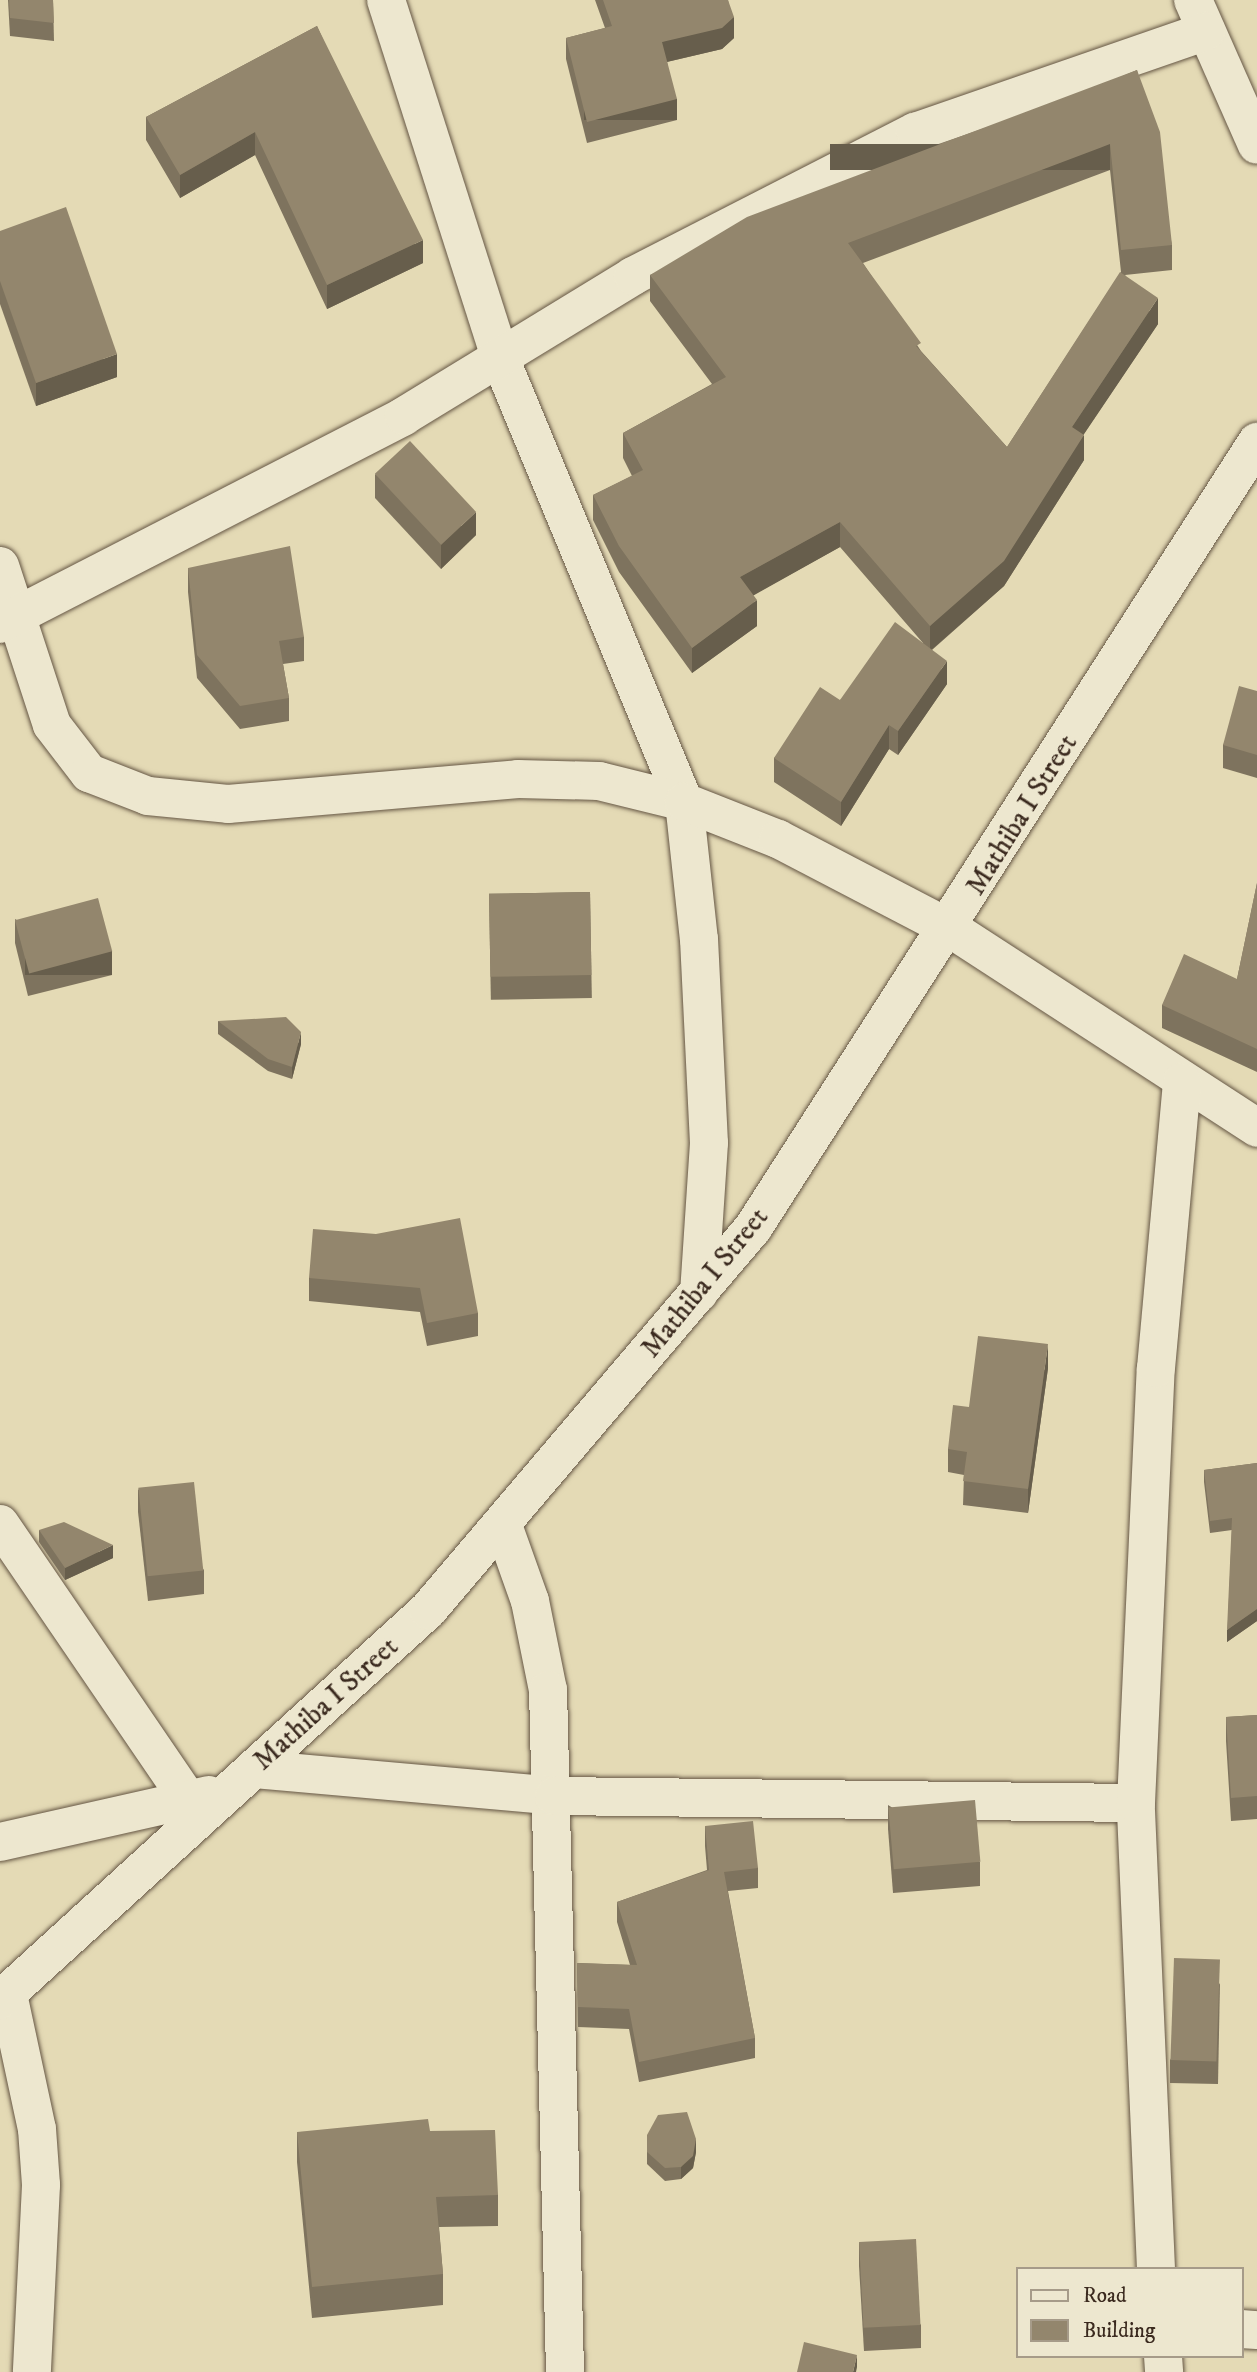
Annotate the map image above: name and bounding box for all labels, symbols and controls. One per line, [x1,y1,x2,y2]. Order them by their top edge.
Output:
street label: Mathiba I Street [959,728,1085,902]
street label: Mathiba I Street [634,1201,776,1365]
street label: Mathiba I Street [247,1630,405,1778]
legend [1016,2267,1243,2358]
text: Road [1083,2283,1127,2309]
text: Building [1083,2318,1155,2344]

